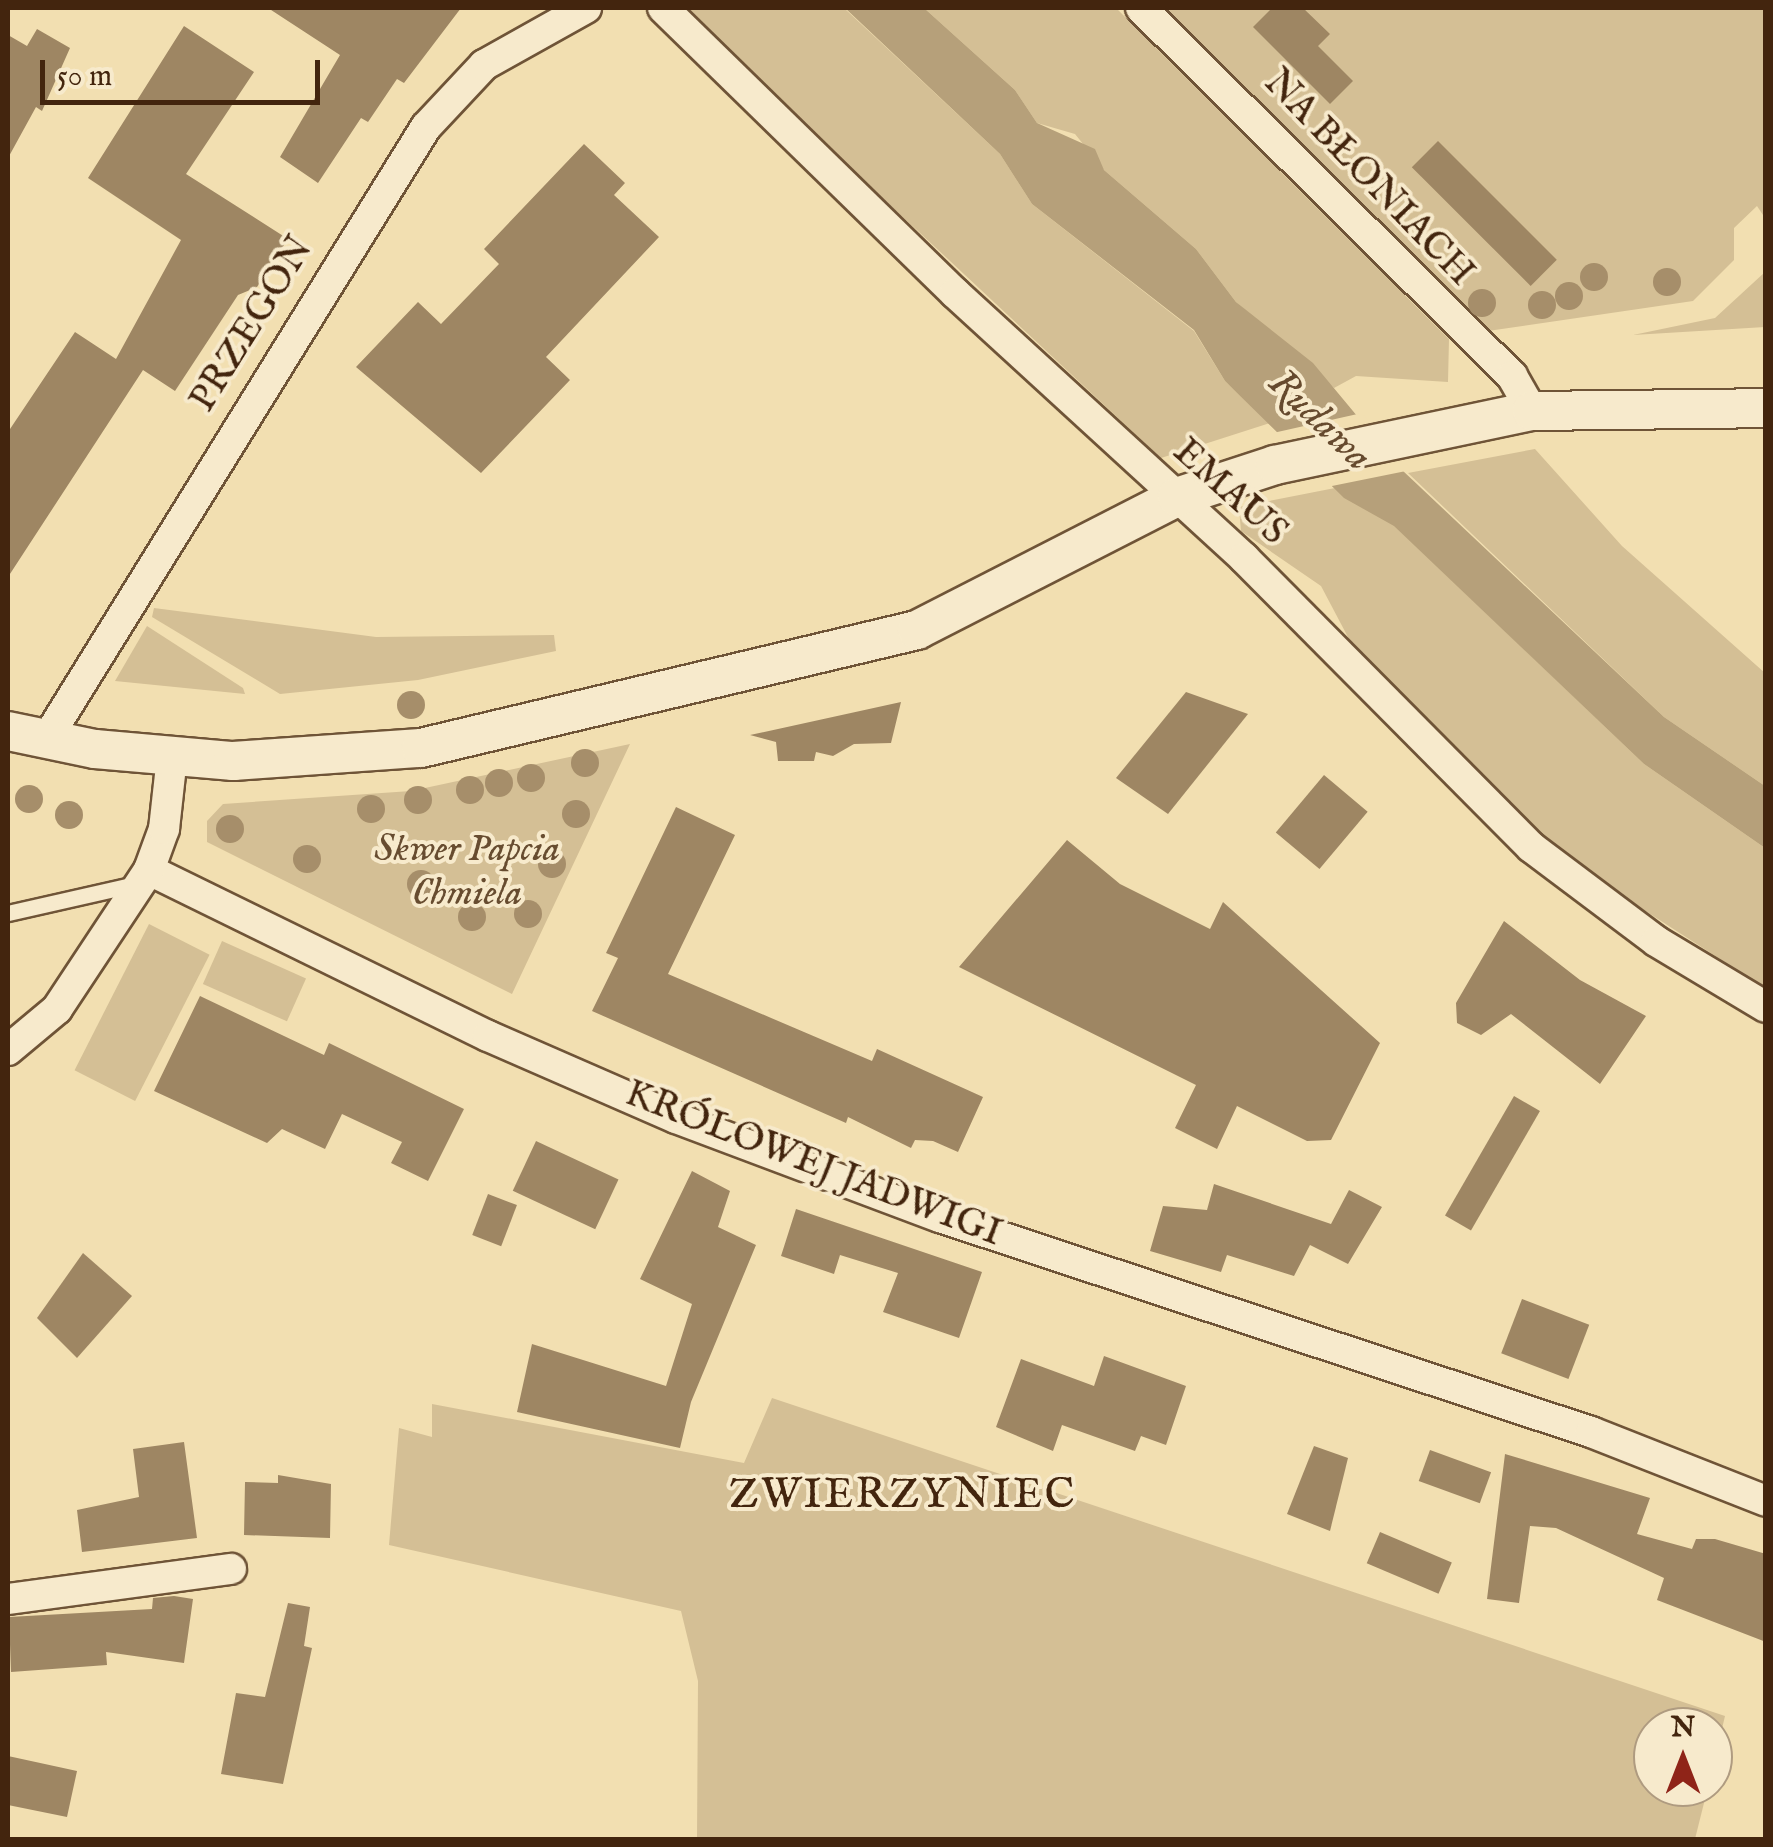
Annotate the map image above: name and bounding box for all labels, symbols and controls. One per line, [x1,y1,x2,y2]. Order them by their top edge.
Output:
scale bar [45,40,325,102]
text: 50 m [57,58,112,96]
street label: NA BŁONIACH [1253,61,1483,297]
street label: PRZEGON [181,229,325,421]
water label: Rudawa [1257,360,1381,482]
street label: EMAUS [1163,430,1295,556]
park label: Skwer Papcia Chmiela [374,828,560,918]
street label: KRÓLOWEJ JADWIGI [618,1072,1008,1258]
district label: ZWIERZYNIEC [729,1471,1077,1521]
north arrow [1633,1707,1733,1807]
text: N [1671,1711,1695,1746]

